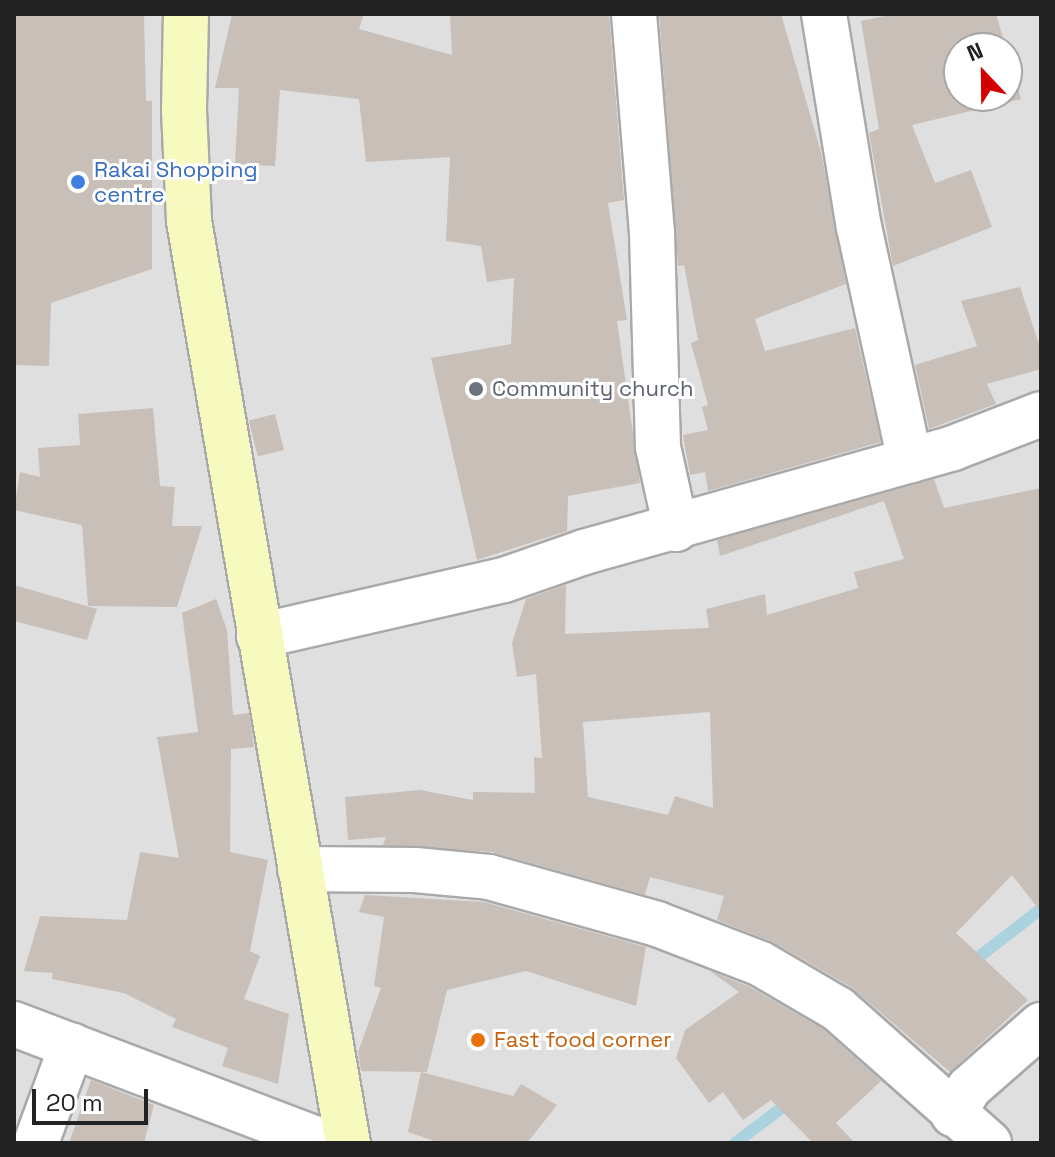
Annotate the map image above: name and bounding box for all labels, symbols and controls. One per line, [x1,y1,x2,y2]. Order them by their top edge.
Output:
north arrow [943,32,1023,112]
text: N [963,36,987,67]
place label: Rakai Shopping centre [94,156,258,208]
marker: Rakai Shopping centre [69,173,87,191]
place label: Community church [492,376,693,402]
marker: Community church [467,380,485,398]
place label: Fast food corner [494,1027,671,1053]
marker: Fast food corner [469,1031,487,1049]
scale bar [36,1073,152,1123]
text: 20 m [46,1087,103,1118]

